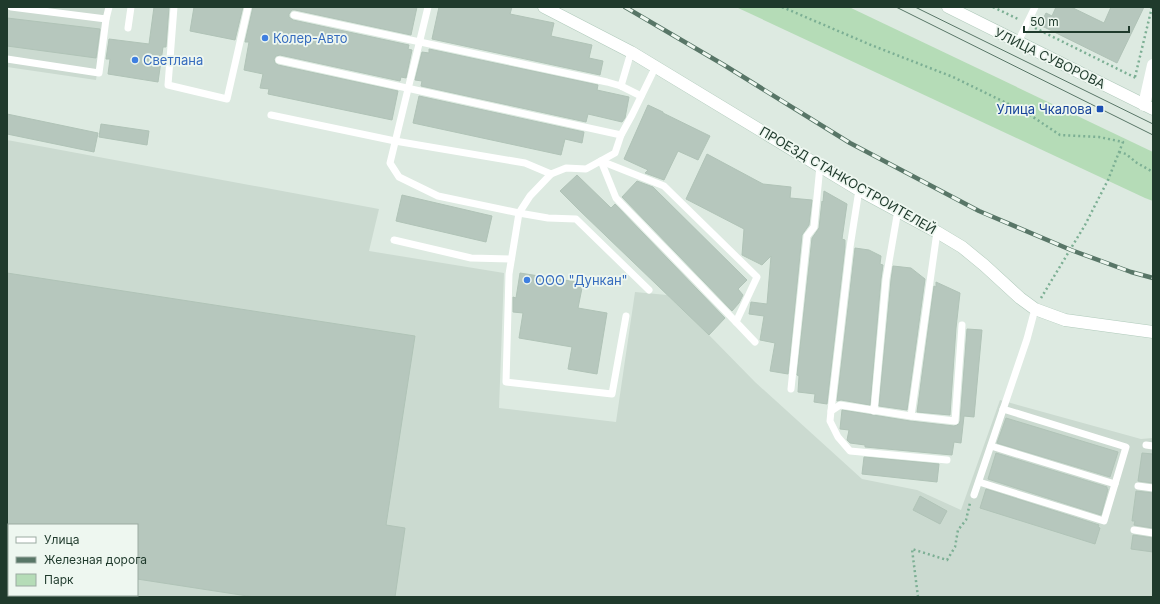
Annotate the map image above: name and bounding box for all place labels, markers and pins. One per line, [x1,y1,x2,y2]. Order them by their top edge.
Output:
place label: Колер-Авто [273,30,348,46]
marker: Колер-Авто [260,33,270,43]
place label: Светлана [143,52,203,68]
marker: Светлана [130,55,140,65]
place label: Улица Чкалова [997,101,1092,117]
marker: Улица Чкалова [1095,104,1105,114]
place label: ООО "Дункан" [535,272,628,288]
marker: ООО "Дункан" [522,275,532,285]

